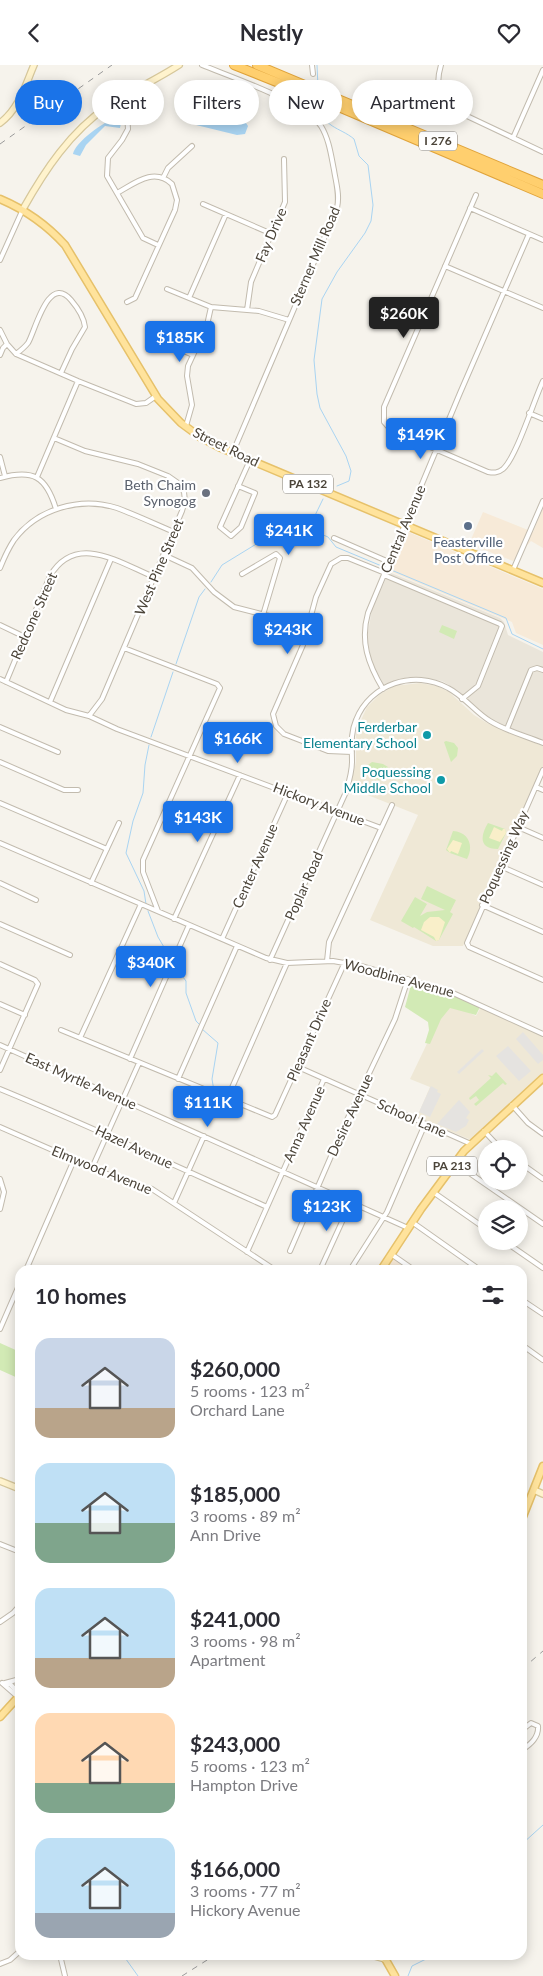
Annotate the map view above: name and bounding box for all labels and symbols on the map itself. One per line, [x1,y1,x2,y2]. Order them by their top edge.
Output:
road number: I 276 [419,131,457,150]
street label: Sterner Mill Road [286,204,343,308]
street label: Fay Drive [251,205,290,265]
pin: $260K [369,297,439,339]
pin: $185K [145,321,215,363]
pin: $149K [386,417,456,460]
street label: Street Road [190,423,262,470]
road number: PA 132 [283,474,333,493]
place label: Beth Chaim Synogog [124,476,196,509]
street label: Central Avenue [376,482,429,575]
marker: Beth Chaim Synogog [200,487,212,499]
pin: $241K [254,513,324,556]
street label: West Pine Street [131,516,187,618]
marker: Feasterville Post Office [462,520,474,532]
place label: Feasterville Post Office [433,533,503,566]
street label: Redcone Street [7,570,60,662]
pin: $243K [253,613,323,655]
place label: Ferderbar Elementary School [303,718,417,751]
pin: $166K [203,721,273,764]
marker: Ferderbar Elementary School [421,729,433,741]
place label: Poquessing Middle School [344,763,431,796]
marker: Poquessing Middle School [435,774,447,786]
street label: Hickory Avenue [271,778,367,829]
pin: $143K [163,801,233,843]
street label: Poquessing Way [475,807,532,906]
street label: Center Avenue [228,821,281,911]
street label: Poplar Road [281,849,326,923]
pin: $340K [116,945,186,988]
street label: Woodbine Avenue [342,955,456,1000]
street label: Pleasant Drive [283,996,334,1084]
street label: East Myrtle Avenue [23,1048,139,1113]
street label: Desire Avenue [323,1071,376,1159]
street label: Anna Avenue [279,1083,328,1164]
pin: $111K [173,1085,243,1128]
street label: School Lane [375,1095,450,1140]
street label: Hazel Avenue [93,1121,176,1172]
street label: Elmwood Avenue [49,1142,155,1197]
road number: PA 213 [427,1157,477,1175]
pin: $123K [292,1189,362,1232]

